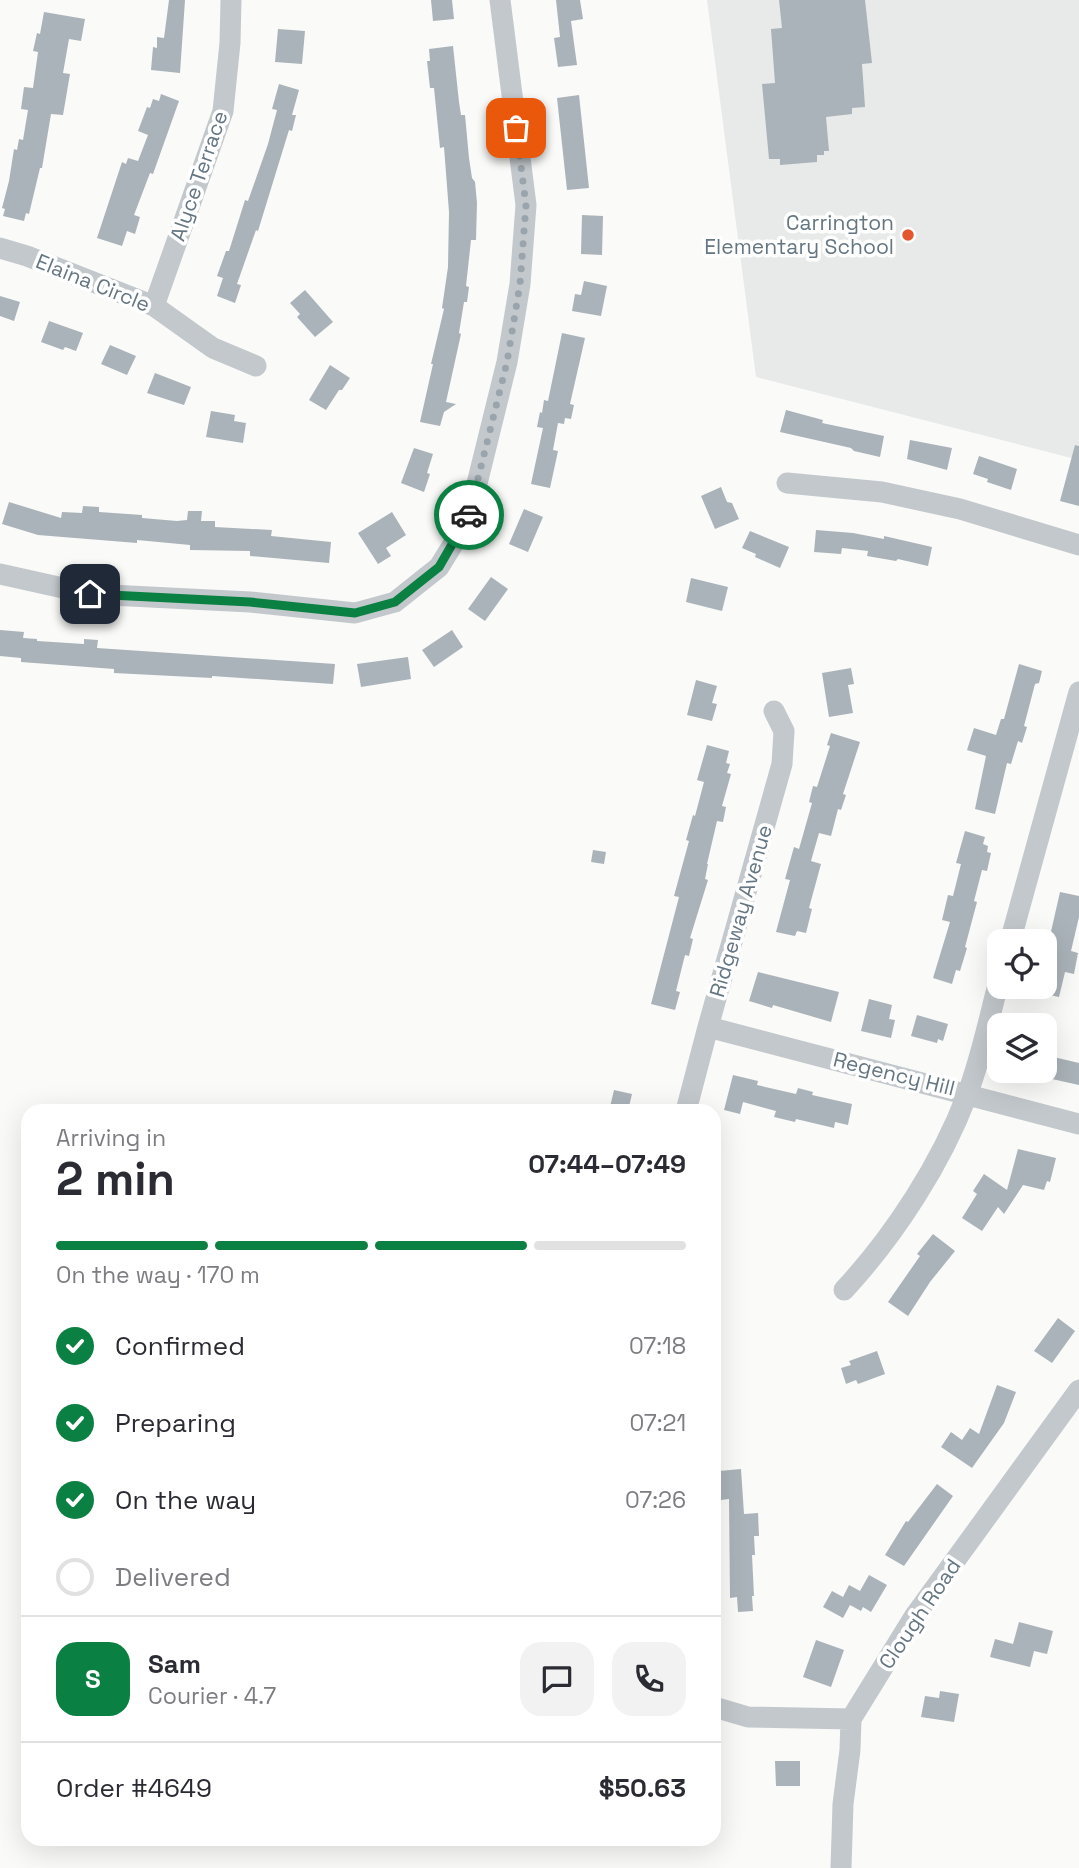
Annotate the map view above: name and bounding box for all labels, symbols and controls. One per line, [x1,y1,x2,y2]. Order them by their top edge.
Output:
pin [486,98,546,158]
street label: Alyce Terrace [164,107,233,245]
icon: bag [497,109,535,147]
place label: Carrington Elementary School [704,209,894,260]
marker: Carrington Elementary School [900,227,916,243]
street label: Elaina Circle [32,247,154,318]
courier [434,480,504,550]
icon: car [450,496,488,534]
pin [60,564,120,624]
icon: home [71,575,109,613]
street label: Ridgeway Avenue [703,821,778,1000]
map controls [987,929,1057,1083]
button: locate [987,929,1057,999]
button: layers [987,1013,1057,1083]
street label: Regency Hill [830,1045,958,1102]
text: Arriving in [56,1123,166,1153]
text: 07:44–07:49 [528,1147,686,1181]
text: 2 min [56,1150,175,1208]
text: On the way · 170 m [56,1260,260,1290]
icon: check [56,1327,94,1365]
text: Confirmed [115,1329,245,1363]
text: 07:18 [629,1331,686,1361]
icon: check [56,1404,94,1442]
text: Preparing [115,1406,236,1440]
text: 07:21 [629,1408,686,1438]
icon: check [56,1481,94,1519]
text: On the way [115,1483,256,1517]
text: 07:26 [625,1485,686,1515]
street label: Clough Road [873,1553,967,1674]
text: Delivered [115,1560,231,1594]
button: chat [520,1642,594,1716]
button: phone [612,1642,686,1716]
text: Sam [148,1647,201,1681]
text: S [85,1662,101,1696]
text: Courier · 4.7 [148,1681,276,1711]
text: Order #4649 [56,1771,212,1805]
text: $50.63 [599,1771,686,1805]

